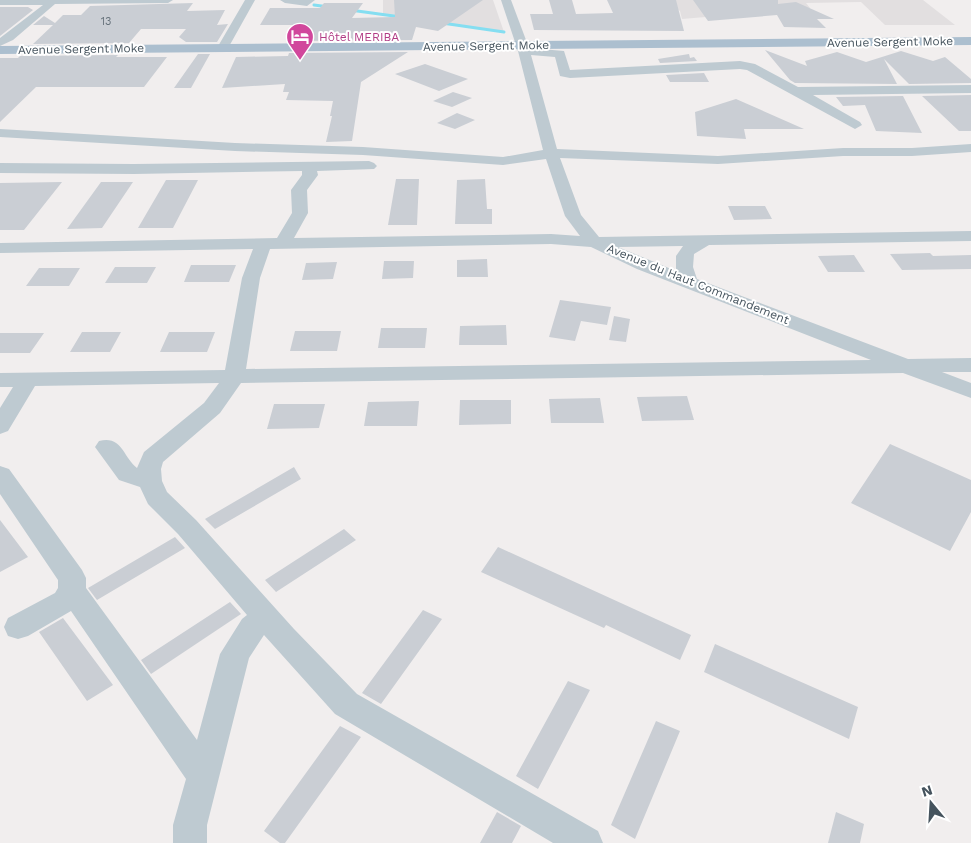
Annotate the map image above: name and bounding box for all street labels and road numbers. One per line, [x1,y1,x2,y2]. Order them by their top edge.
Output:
street label: Avenue Sergent Moke [827,34,953,50]
street label: Avenue Sergent Moke [423,38,549,54]
street label: Avenue Sergent Moke [18,41,144,57]
street label: Avenue du Haut Commandement [605,241,791,327]

